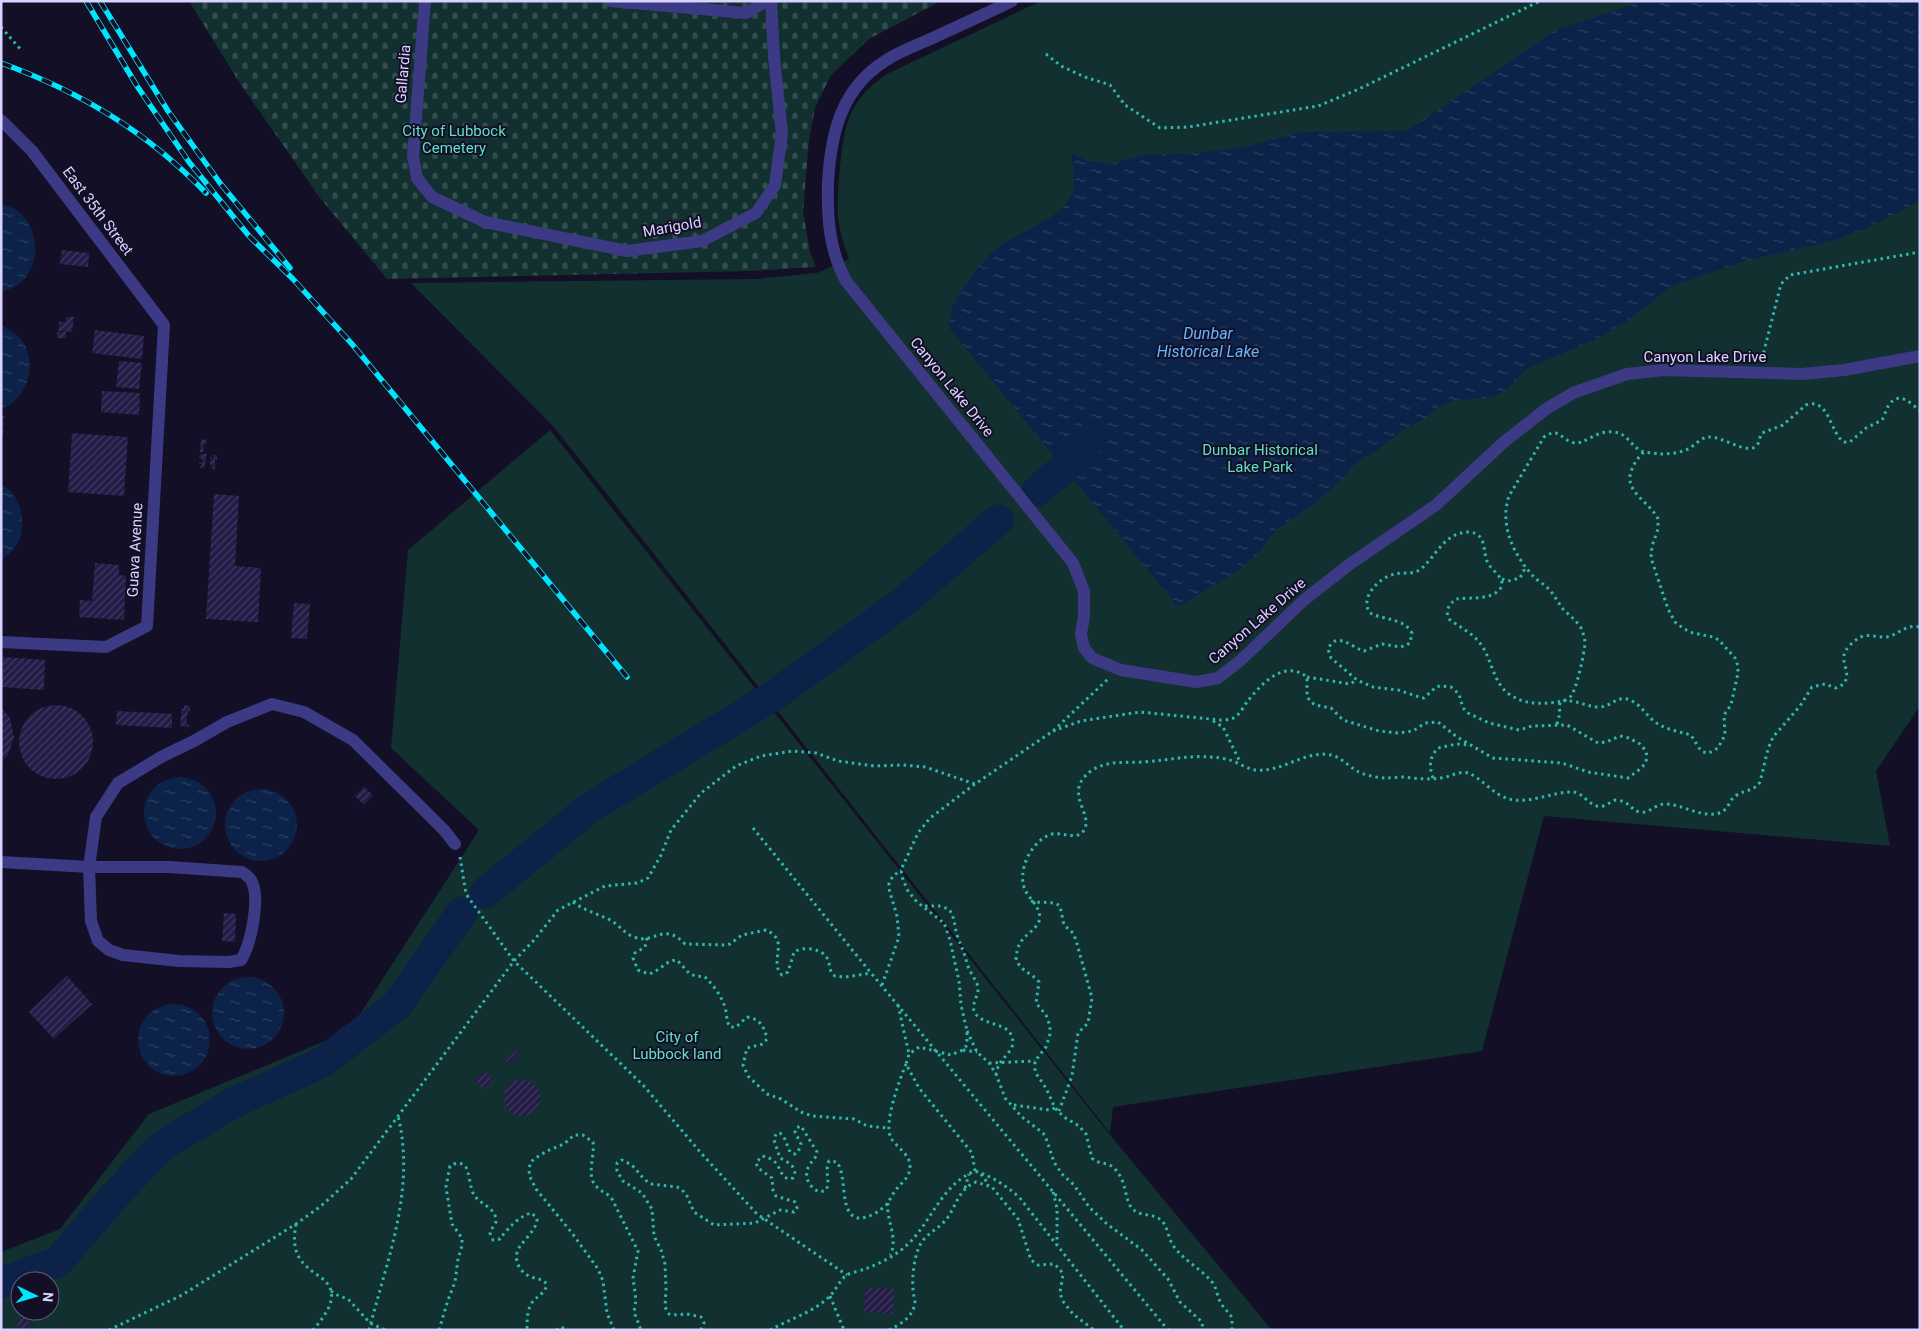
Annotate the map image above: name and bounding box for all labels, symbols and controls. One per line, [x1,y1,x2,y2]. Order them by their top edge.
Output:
street label: Gallardia [391,44,415,104]
park label: City of Lubbock Cemetery [402,122,506,157]
street label: East 35th Street [59,163,137,259]
street label: Marigold [641,213,703,241]
water label: Dunbar Historical Lake [1157,324,1259,361]
street label: Canyon Lake Drive [906,334,998,440]
street label: Canyon Lake Drive [1644,348,1766,366]
park label: Dunbar Historical Lake Park [1202,441,1318,476]
street label: Guava Avenue [124,502,146,598]
street label: Canyon Lake Drive [1205,574,1309,668]
park label: City of Lubbock land [632,1028,722,1063]
north arrow [10,1271,60,1321]
text: N [40,1292,56,1303]

